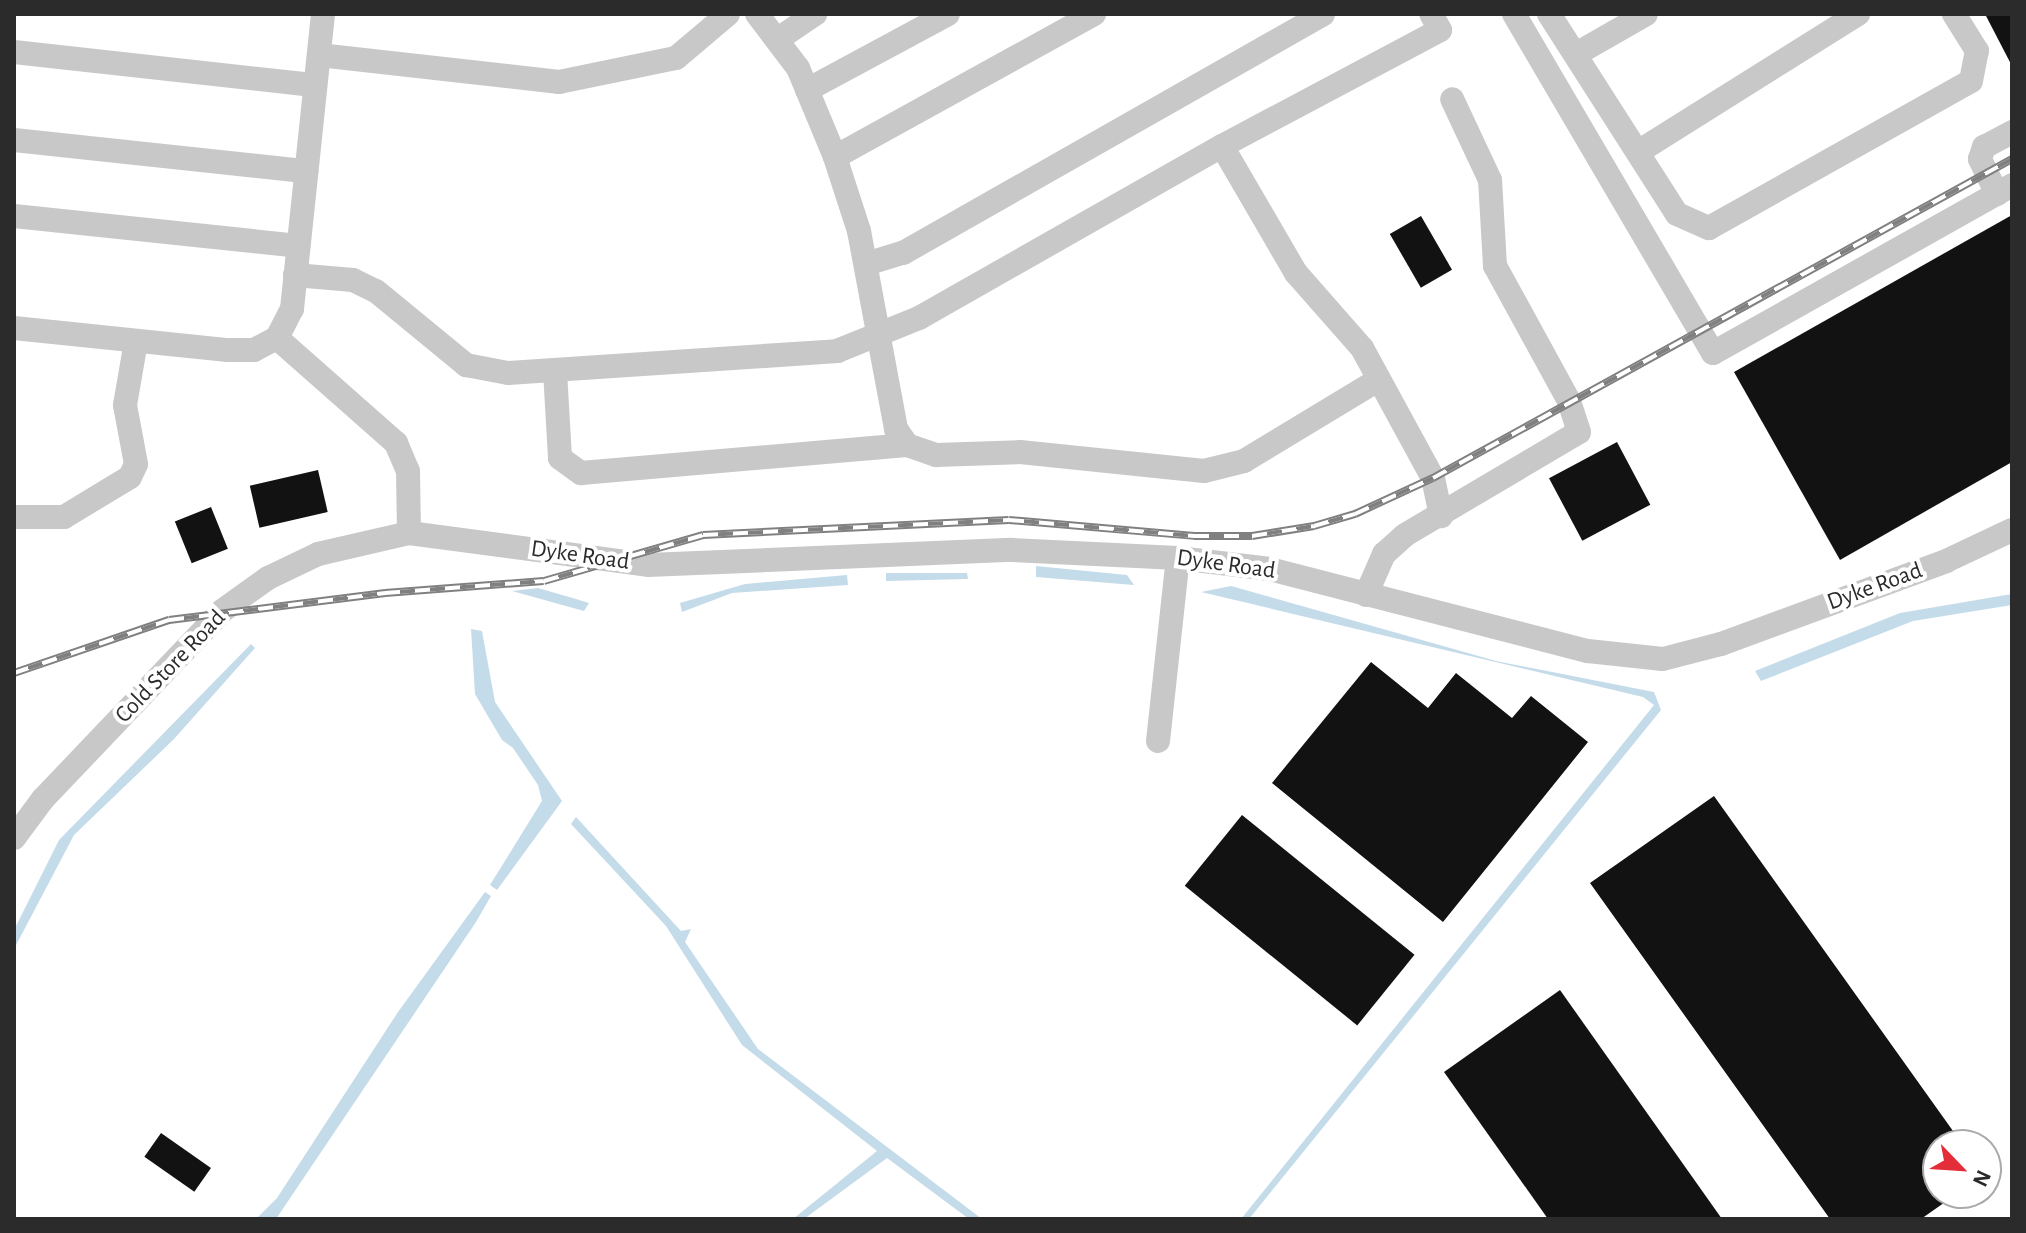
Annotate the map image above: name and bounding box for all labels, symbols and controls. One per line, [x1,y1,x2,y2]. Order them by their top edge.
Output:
street label: Dyke Road [529,535,631,577]
street label: Dyke Road [1175,544,1277,586]
street label: Dyke Road [1824,557,1926,617]
street label: Cold Store Road [110,604,232,730]
north arrow [1922,1129,2002,1209]
text: N [1969,1167,1995,1190]

